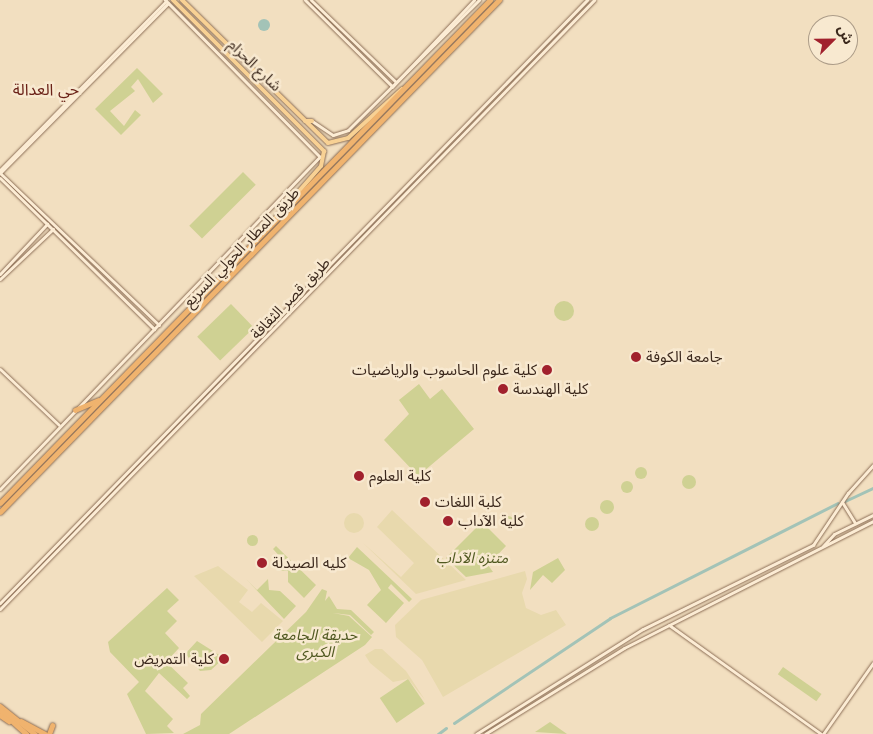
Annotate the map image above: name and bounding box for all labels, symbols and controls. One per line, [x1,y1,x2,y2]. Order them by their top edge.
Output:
north arrow [808,15,858,65]
text: ش [834,22,858,47]
street label: شارع الحزام [225,35,285,95]
district label: حي العدالة [13,79,79,99]
street label: طريق المطار الحولي السريع [179,184,303,310]
street label: طريق قصر الثقافة [247,253,333,343]
place label: جامعة الكوفة [646,348,723,366]
marker: جامعة الكوفة [630,351,642,363]
place label: كلية علوم الحاسوب والرياضيات [352,361,537,379]
marker: كلية علوم الحاسوب والرياضيات [541,364,553,376]
place label: كلية الهندسة [513,380,588,398]
marker: كلية الهندسة [497,383,509,395]
place label: كلية العلوم [369,467,431,485]
marker: كلية العلوم [353,470,365,482]
place label: كلبة اللغات [435,493,501,511]
marker: كلبة اللغات [419,496,431,508]
place label: كلية الآداب [458,512,524,530]
marker: كلية الآداب [442,515,454,527]
park label: متنزه الآداب [436,549,508,567]
place label: كليه الصيدلة [272,554,346,572]
marker: كليه الصيدلة [256,557,268,569]
park label: حديقة الجامعة الكبرى [273,625,357,660]
place label: كلية التمريض [134,650,214,668]
marker: كلية التمريض [218,653,230,665]

